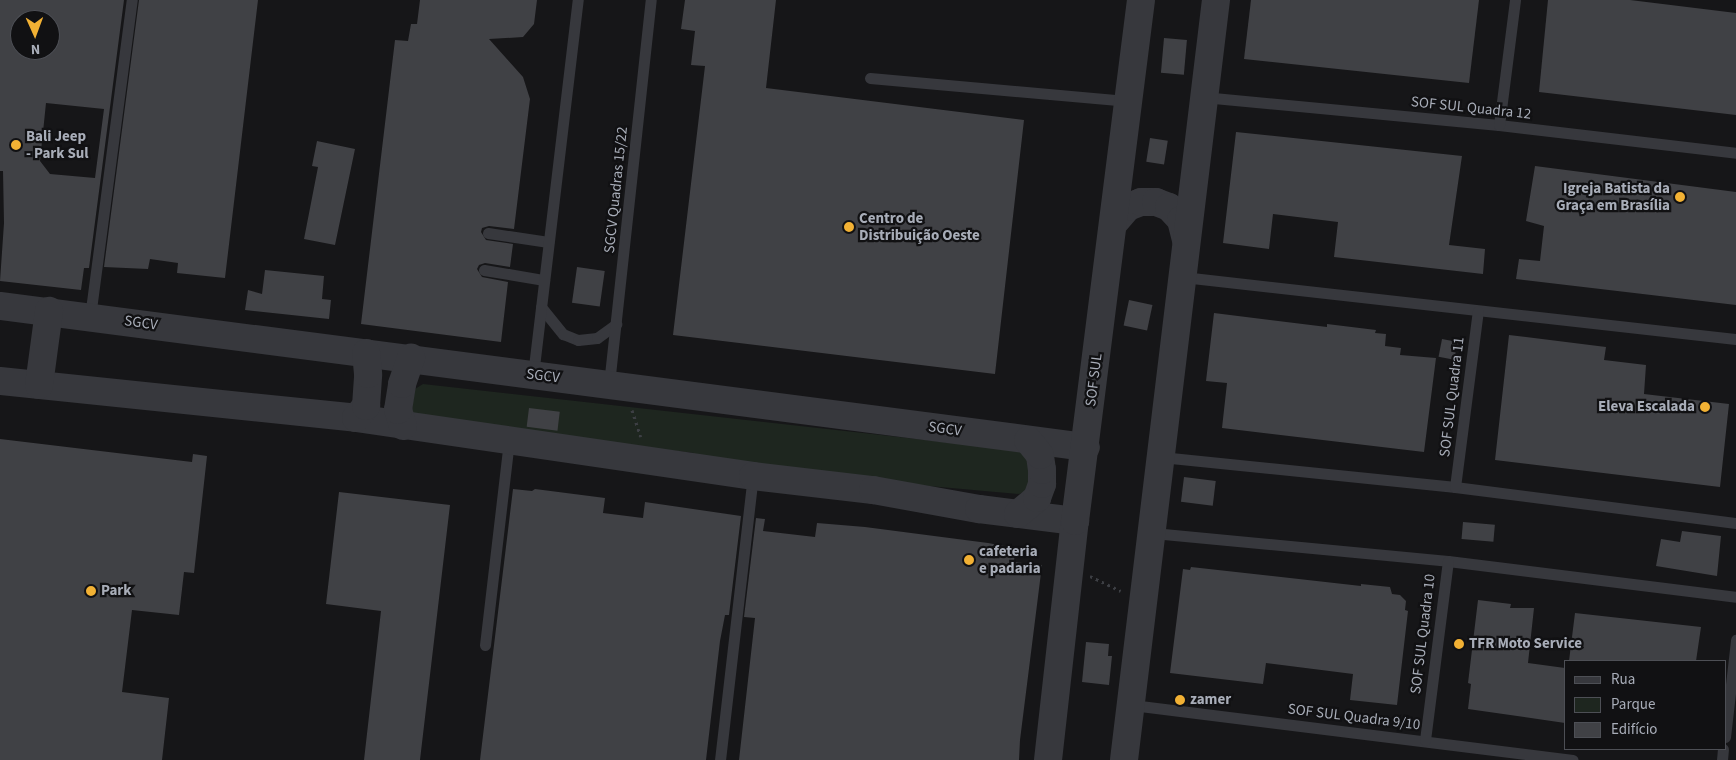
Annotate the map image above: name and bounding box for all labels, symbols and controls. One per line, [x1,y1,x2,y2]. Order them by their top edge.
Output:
north arrow [10,10,60,60]
text: N [30,39,40,59]
street label: SOF SUL Quadra 12 [1410,93,1532,123]
street label: SGCV Quadras 15/22 [600,126,632,254]
place label: Bali Jeep - Park Sul [26,127,89,162]
marker: Bali Jeep - Park Sul [10,139,22,151]
place label: Igreja Batista da Graça em Brasília [1556,179,1670,214]
marker: Igreja Batista da Graça em Brasília [1674,191,1686,203]
place label: Centro de Distribuição Oeste [859,209,980,244]
marker: Centro de Distribuição Oeste [843,221,855,233]
street label: SGCV [123,312,159,334]
street label: SOF SUL Quadra 11 [1436,336,1468,458]
street label: SOF SUL [1082,352,1106,408]
street label: SGCV [525,365,561,387]
place label: Eleva Escalada [1598,398,1695,416]
marker: Eleva Escalada [1699,401,1711,413]
street label: SGCV [927,418,963,440]
place label: cafeteria e padaria [979,542,1041,577]
marker: cafeteria e padaria [963,554,975,566]
street label: SOF SUL Quadra 10 [1407,573,1439,695]
place label: Park [101,582,132,600]
marker: Park [85,585,97,597]
place label: TFR Moto Service [1469,635,1582,653]
marker: TFR Moto Service [1453,638,1465,650]
legend [1564,660,1726,750]
text: Rua [1611,669,1635,690]
place label: zamer [1190,691,1231,709]
marker: zamer [1174,694,1186,706]
text: Parque [1611,694,1655,715]
street label: SOF SUL Quadra 9/10 [1287,700,1421,734]
text: Edifício [1611,719,1658,740]

